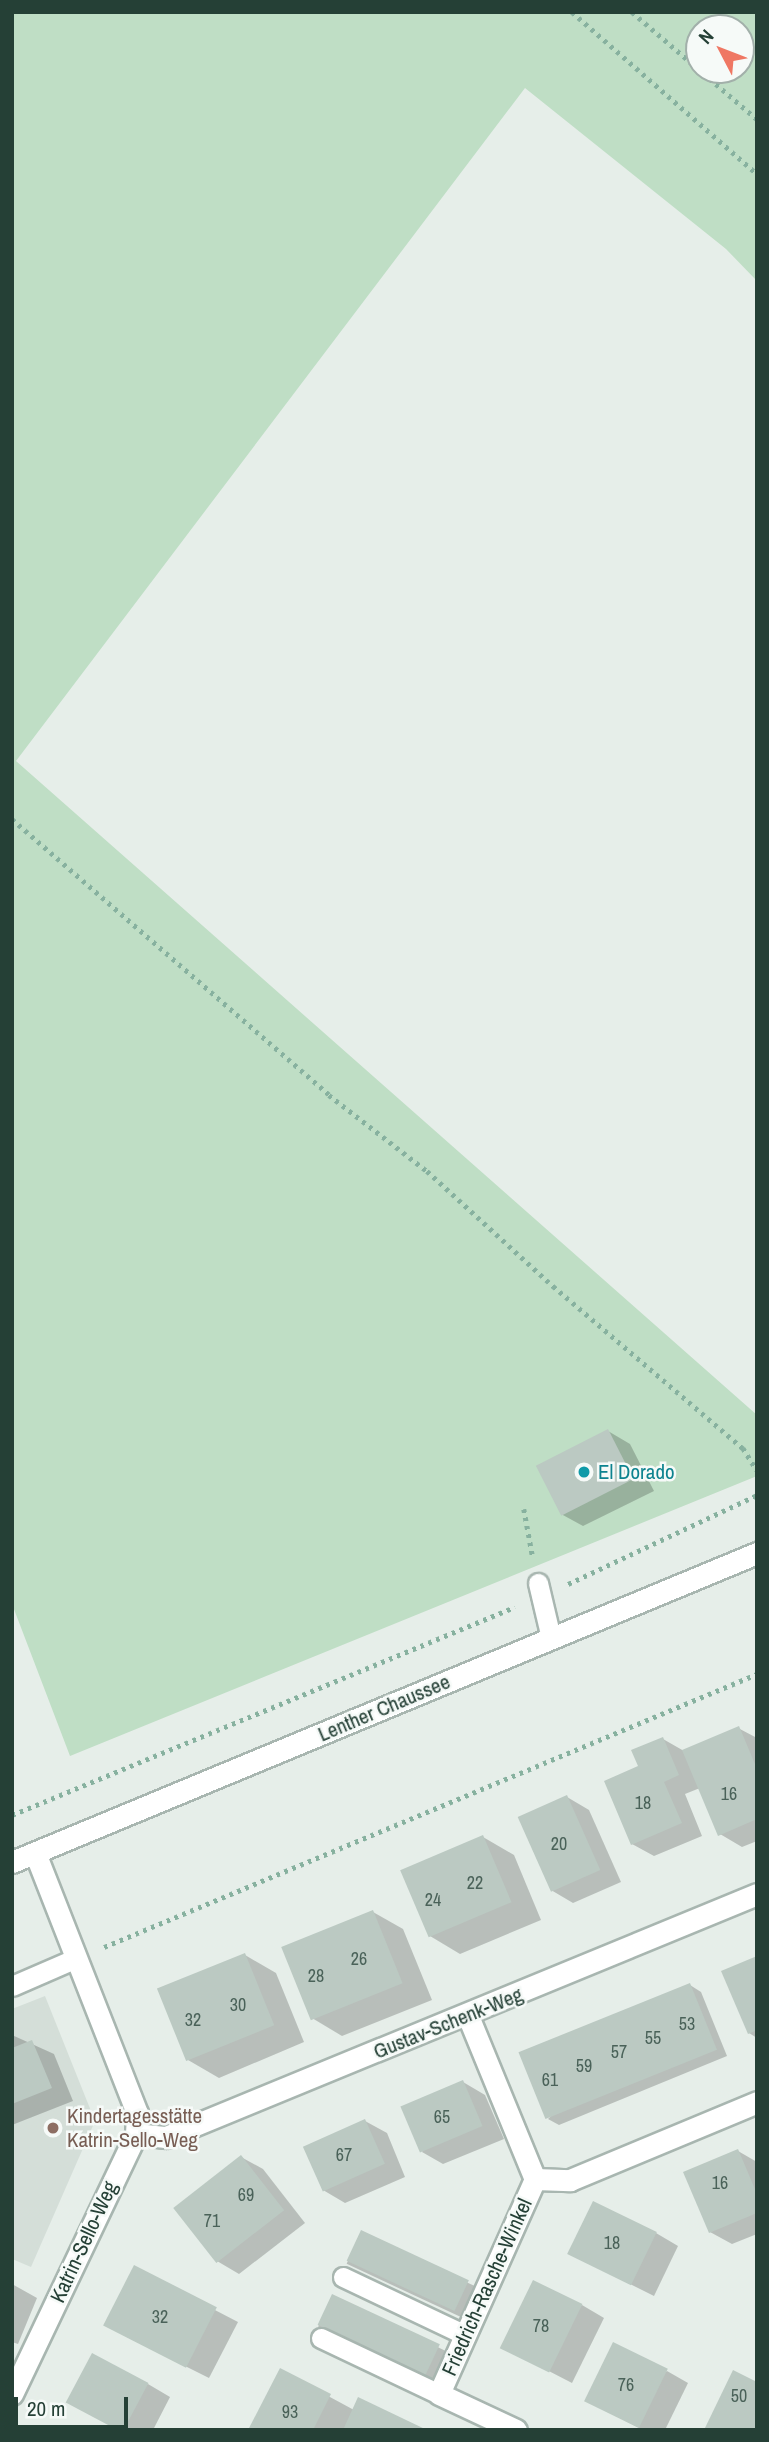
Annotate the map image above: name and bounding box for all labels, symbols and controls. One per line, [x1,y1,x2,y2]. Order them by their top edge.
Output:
north arrow [685,14,755,84]
text: N [692,23,719,49]
place label: El Dorado [598,1459,675,1485]
marker: El Dorado [576,1464,592,1480]
street label: Lenther Chaussee [314,1669,454,1747]
house number: 16 [721,1783,737,1805]
house number: 18 [635,1792,651,1814]
house number: 20 [551,1833,567,1855]
house number: 22 [467,1872,483,1894]
house number: 24 [425,1889,441,1911]
house number: 26 [351,1948,367,1970]
house number: 28 [308,1965,324,1987]
street label: Gustav-Schenk-Weg [370,1982,526,2064]
house number: 30 [230,1994,246,2016]
house number: 32 [185,2009,201,2031]
house number: 53 [679,2013,695,2035]
house number: 55 [645,2027,661,2049]
house number: 57 [611,2041,627,2063]
house number: 59 [576,2055,592,2077]
house number: 61 [542,2069,558,2091]
place label: Kindertagesstätte Katrin-Sello-Weg [67,2103,202,2153]
house number: 65 [434,2106,450,2128]
marker: Kindertagesstätte Katrin-Sello-Weg [45,2120,61,2136]
house number: 67 [336,2144,352,2166]
house number: 16 [712,2172,728,2194]
street label: Katrin-Sello-Weg [45,2177,123,2307]
house number: 69 [238,2184,254,2206]
street label: Friedrich-Rasche-Winkel [437,2194,537,2380]
house number: 71 [204,2210,220,2232]
house number: 18 [604,2232,620,2254]
house number: 32 [152,2306,168,2328]
house number: 78 [533,2315,549,2337]
house number: 76 [618,2374,634,2396]
scale bar [18,2382,131,2426]
house number: 50 [731,2385,747,2407]
text: 20 m [27,2394,65,2423]
house number: 93 [282,2401,298,2423]

